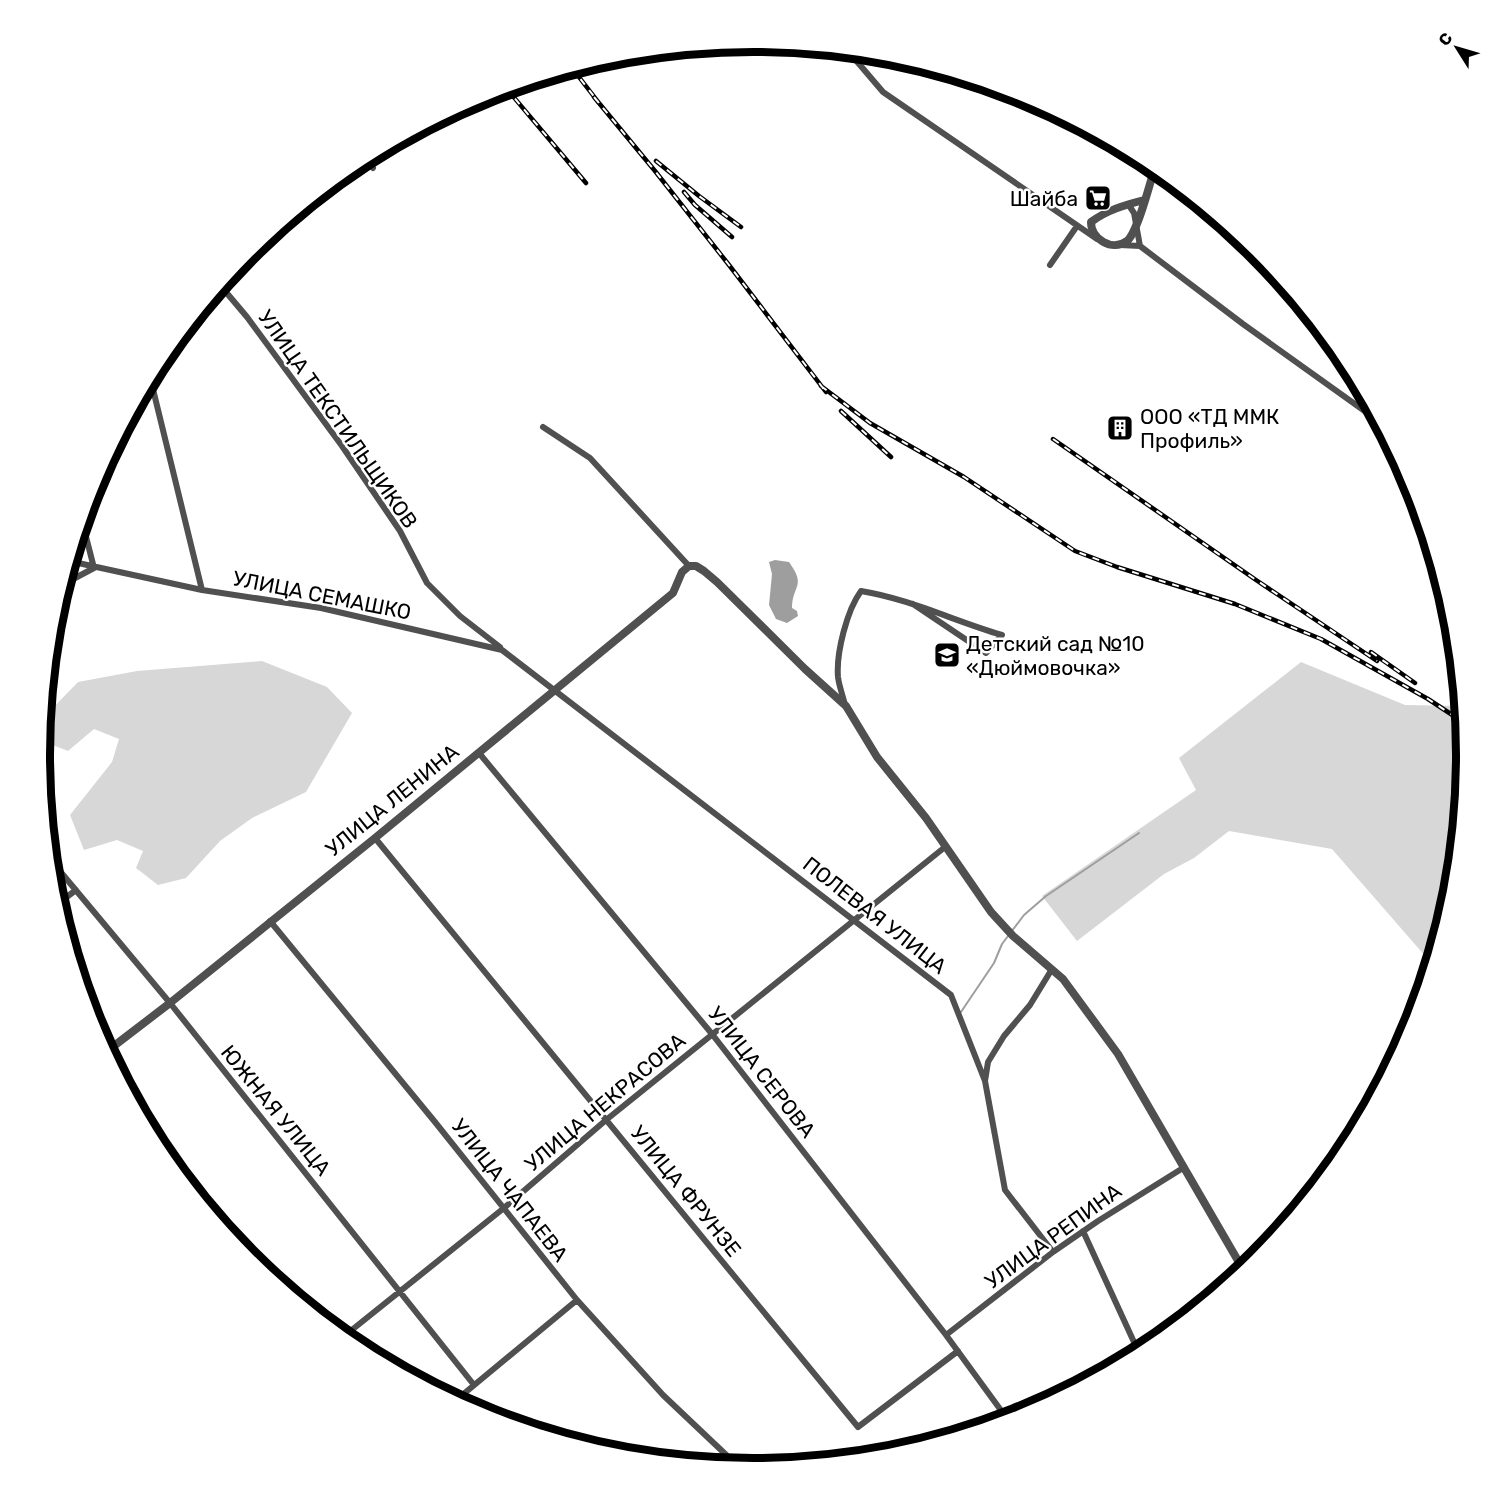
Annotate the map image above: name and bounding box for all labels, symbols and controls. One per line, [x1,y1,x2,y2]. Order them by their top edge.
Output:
north arrow [1427,18,1487,78]
text: С [1434,29,1456,49]
supermarket icon: Шайба [1083,183,1113,213]
place label: Шайба [1010,186,1078,211]
street label: УЛИЦА ТЕКСТИЛЬЩИКОВ [253,305,423,533]
place label: ООО «ТД ММК Профиль» [1140,404,1280,453]
building icon: ООО «ТД ММК Профиль» [1105,413,1135,443]
street label: УЛИЦА СЕМАШКО [231,565,413,625]
place label: Детский сад №10 «Дюймовочка» [966,631,1145,680]
school or university icon: Детский сад №10 «Дюймовочка» [932,640,962,670]
street label: УЛИЦА ЛЕНИНА [320,739,464,861]
street label: ПОЛЕВАЯ УЛИЦА [798,851,952,979]
street label: УЛИЦА СЕРОВА [703,1002,821,1142]
street label: УЛИЦА НЕКРАСОВА [520,1028,690,1176]
street label: ЮЖНАЯ УЛИЦА [216,1040,336,1180]
street label: УЛИЦА ЧАПАЕВА [446,1114,574,1266]
street label: УЛИЦА ФРУНЗЕ [626,1120,746,1262]
street label: УЛИЦА РЕПИНА [980,1178,1126,1294]

